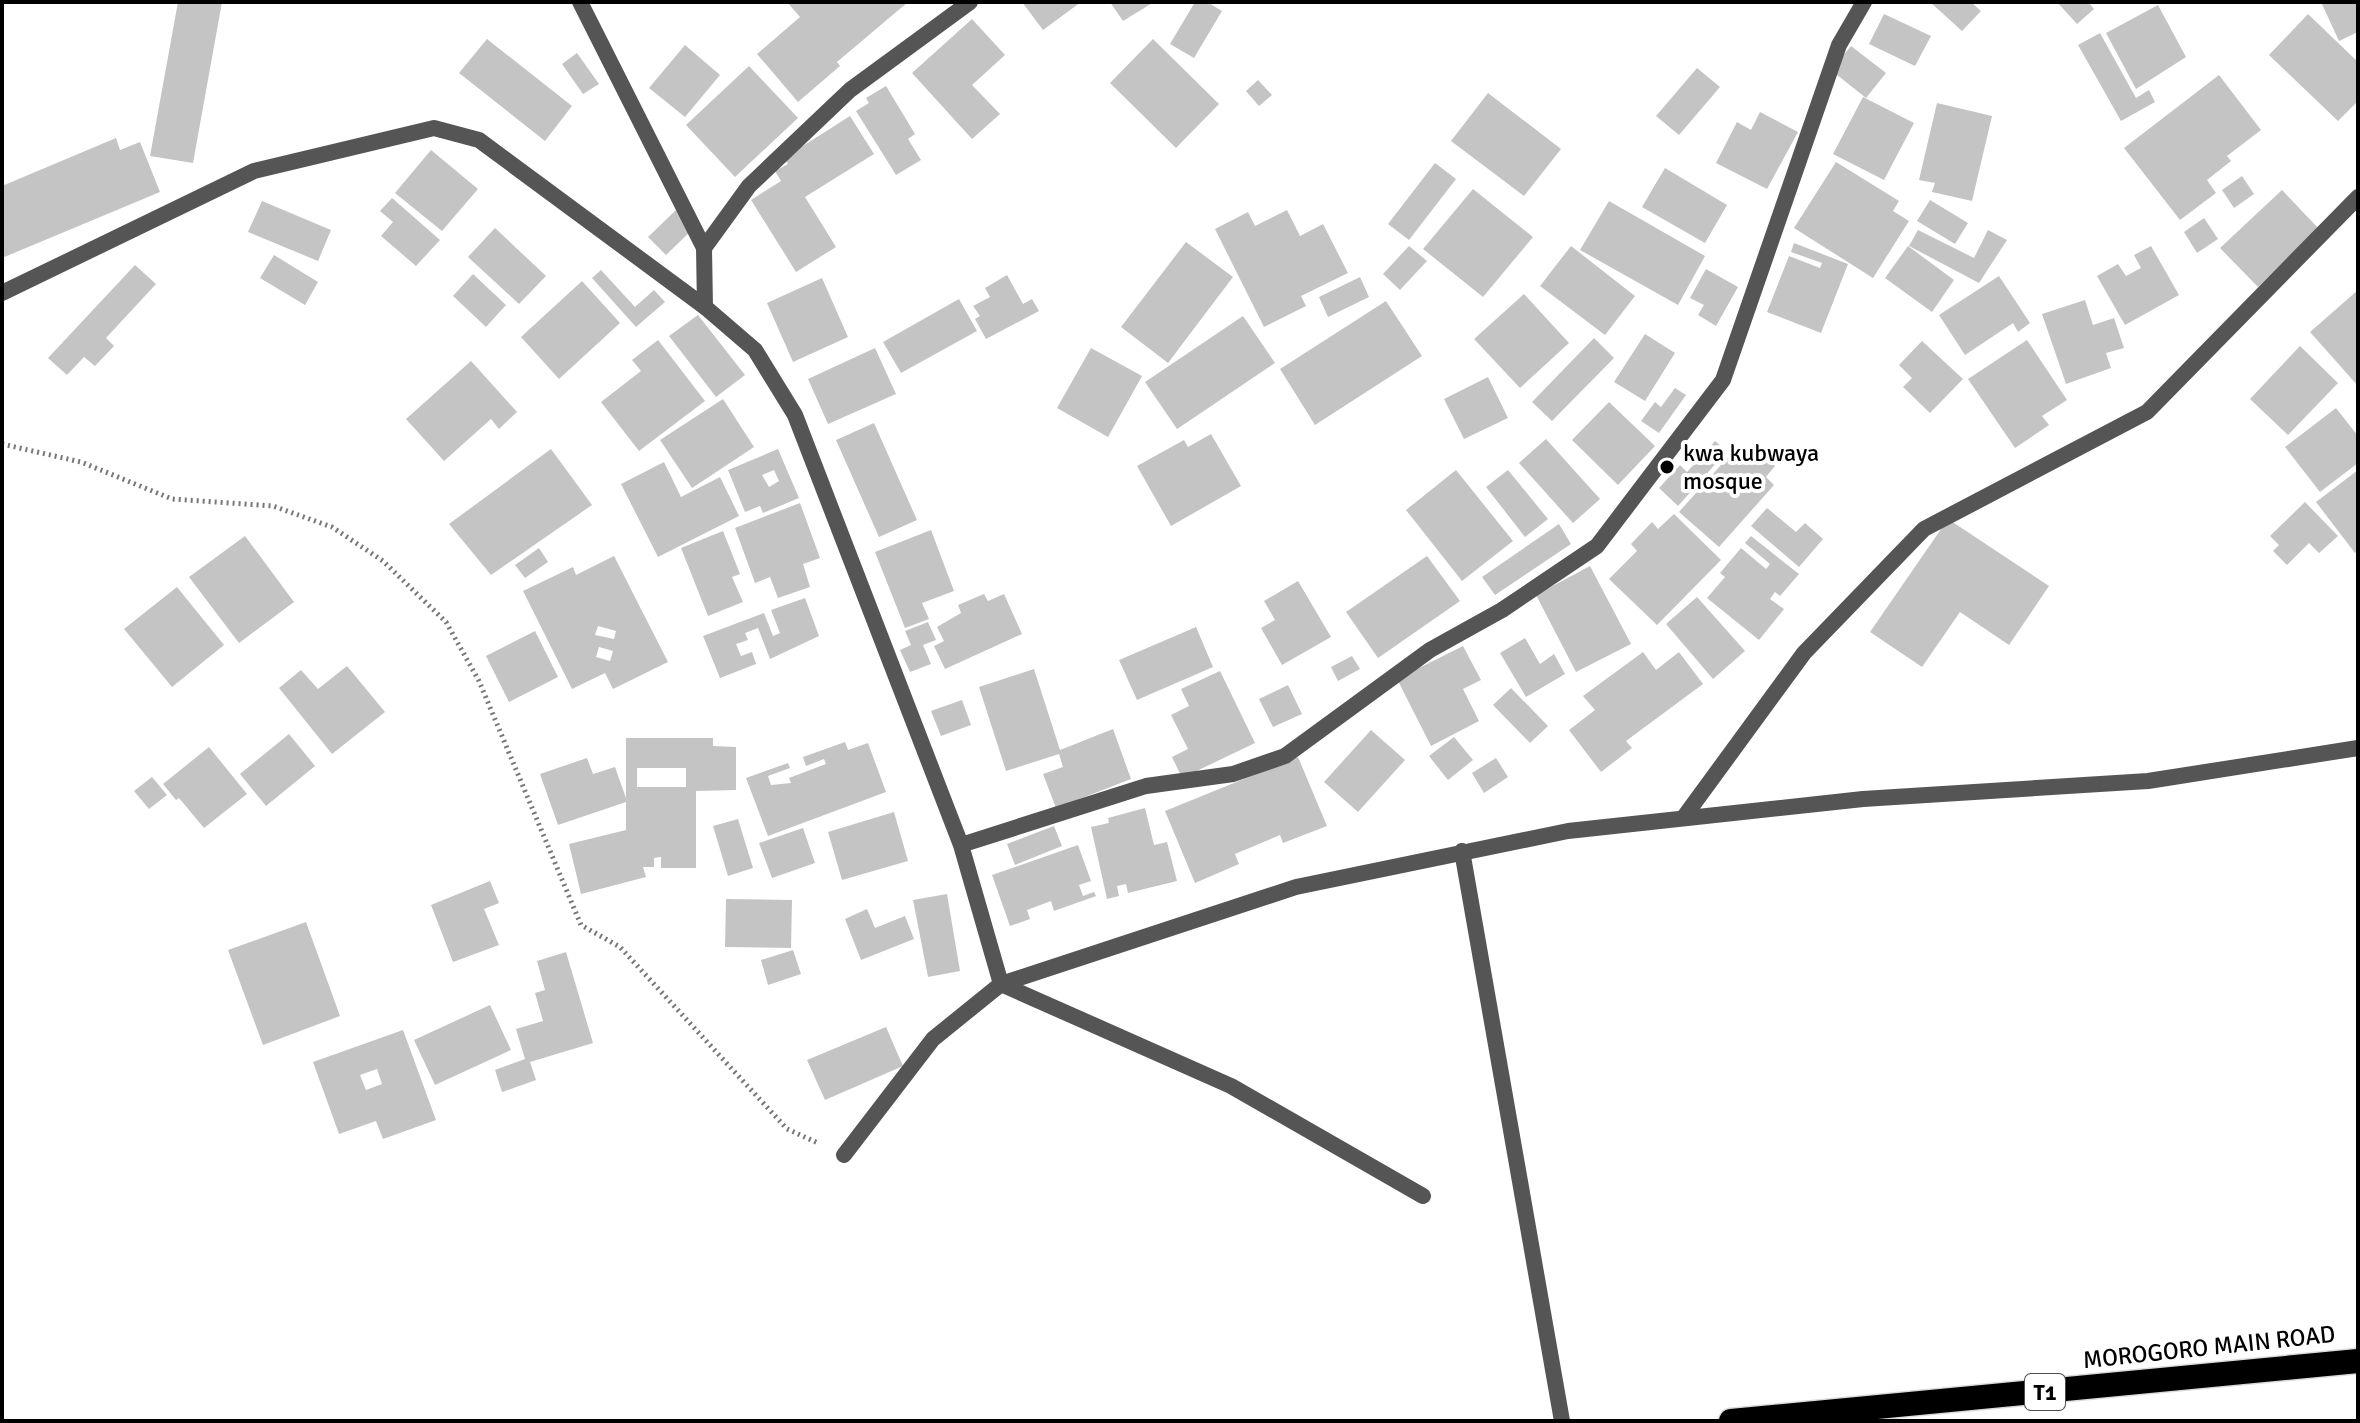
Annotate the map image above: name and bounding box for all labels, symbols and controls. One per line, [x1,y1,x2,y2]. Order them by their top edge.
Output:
place label: kwa kubwaya mosque [1683,438,1819,496]
marker: kwa kubwaya mosque [1658,458,1676,476]
street label: MOROGORO MAIN ROAD [2081,1319,2337,1375]
road number: T1 [2025,1374,2065,1410]

